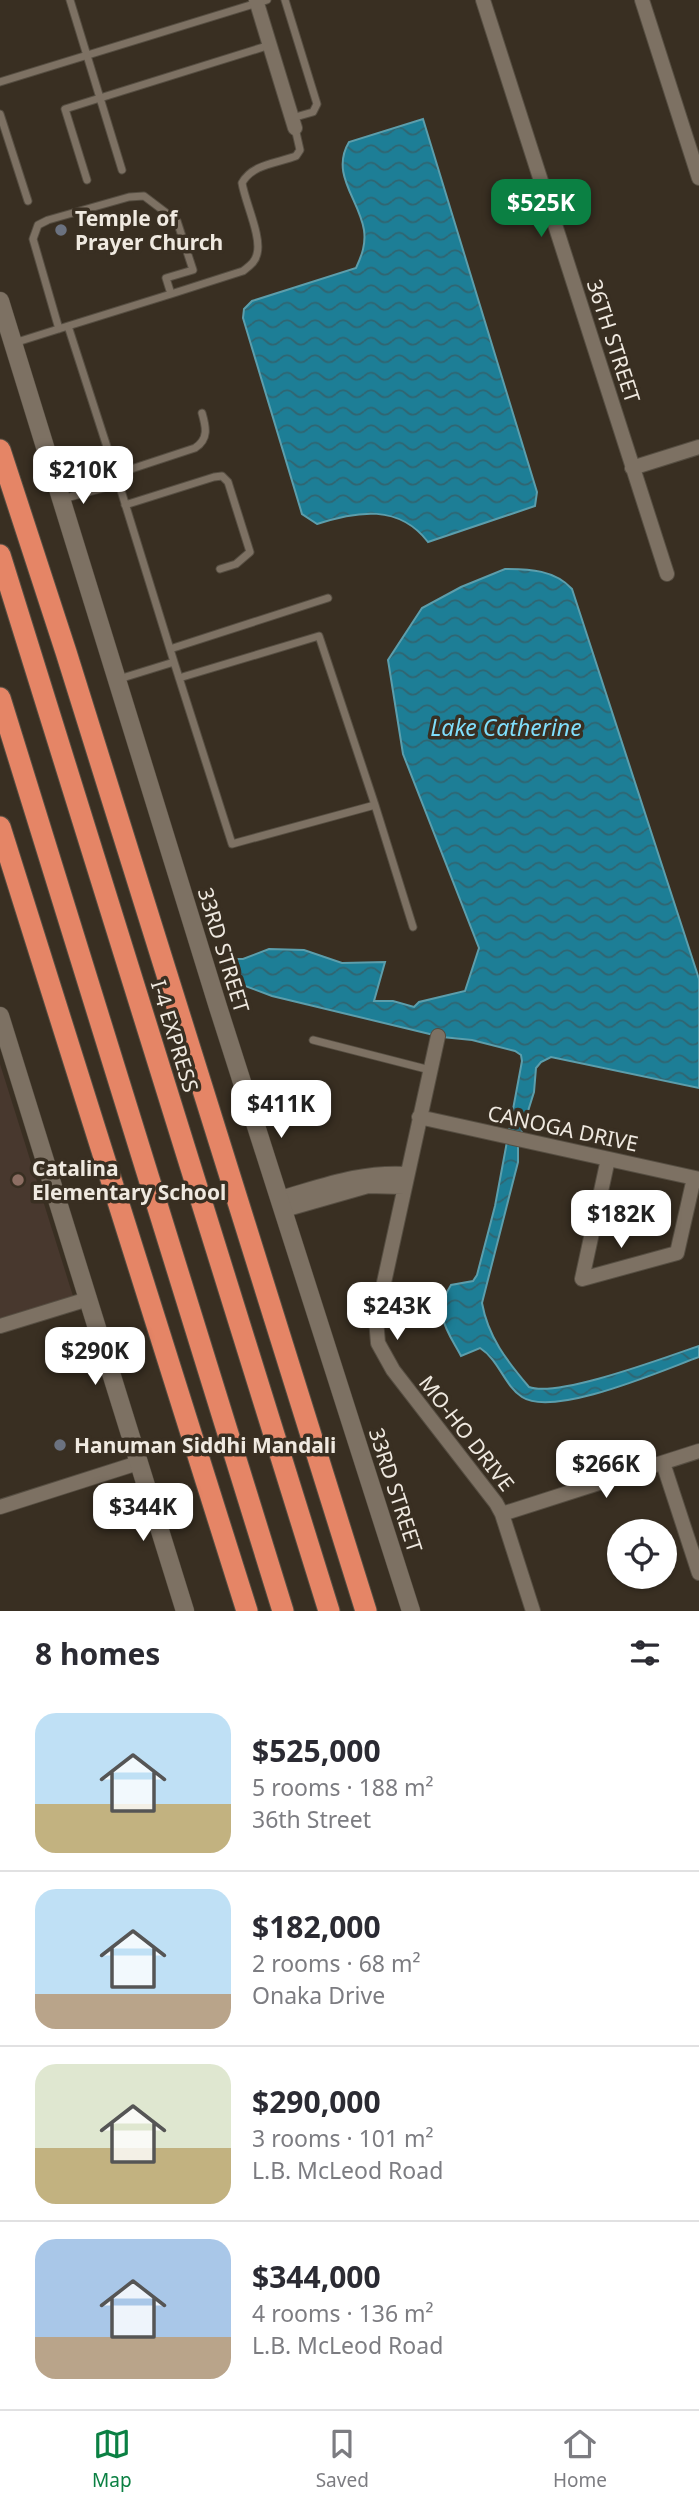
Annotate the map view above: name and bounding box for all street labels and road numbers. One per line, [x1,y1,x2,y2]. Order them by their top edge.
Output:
street label: 36TH STREET [581,276,647,407]
street label: 33RD STREET [192,884,256,1016]
street label: I-4 EXPRESS [145,977,205,1095]
street label: CANOGA DRIVE [485,1098,641,1158]
street label: MO-HO DRIVE [413,1369,521,1497]
street label: 33RD STREET [363,1424,429,1556]

